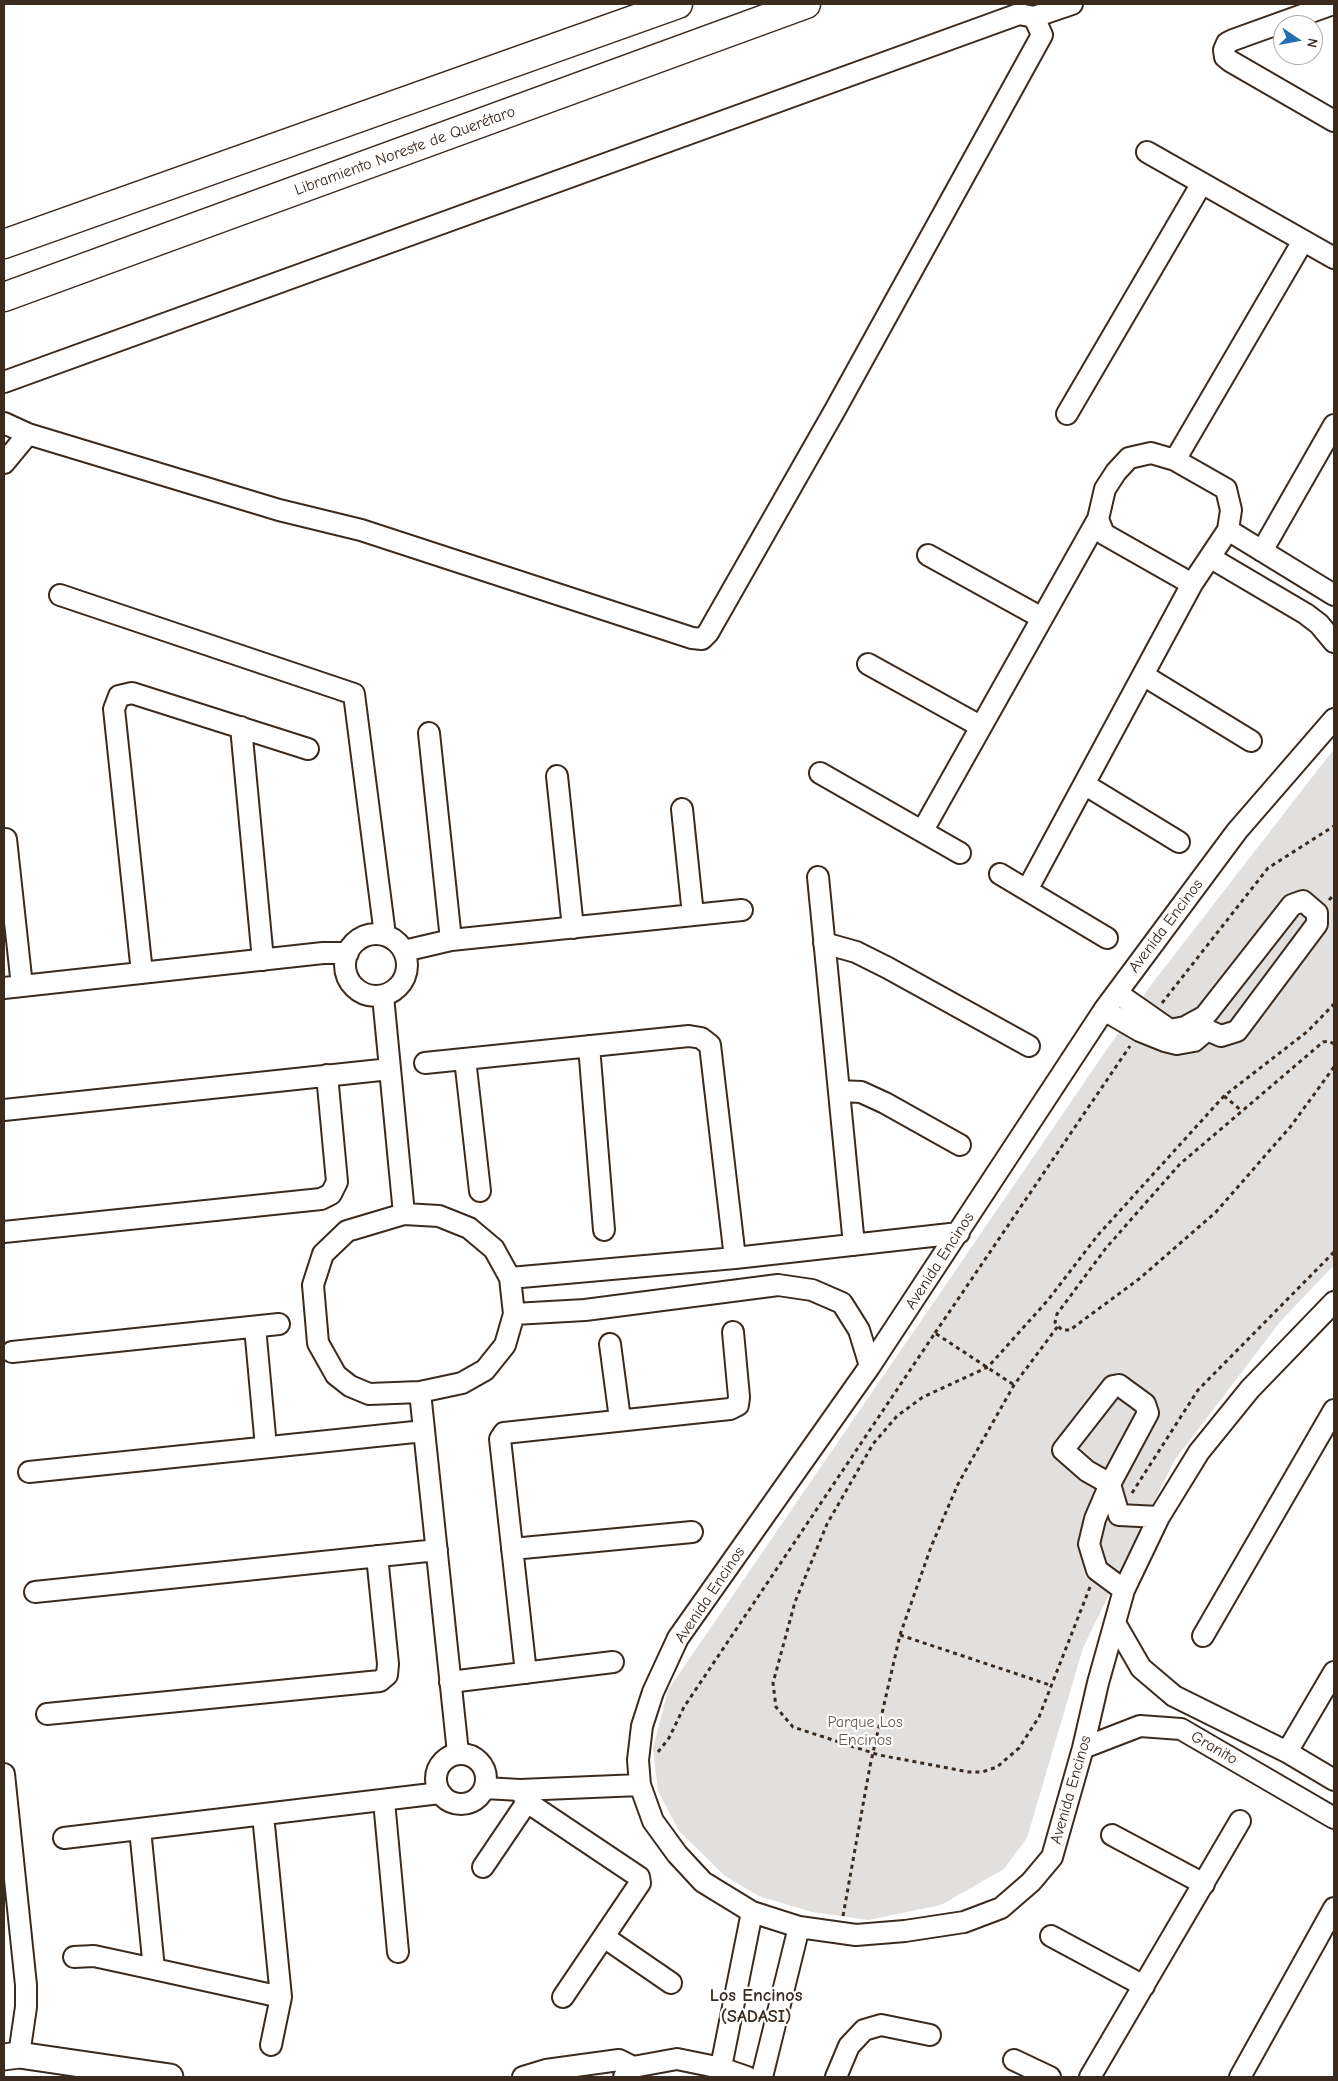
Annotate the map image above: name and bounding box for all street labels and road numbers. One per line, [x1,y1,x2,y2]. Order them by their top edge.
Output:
street label: Libramiento Noreste de Querétaro [292,102,518,200]
street label: Avenida Encinos [1125,876,1207,976]
street label: Avenida Encinos [901,1209,979,1313]
street label: Avenida Encinos [671,1543,749,1647]
street label: Granito [1187,1727,1241,1769]
street label: Avenida Encinos [1046,1734,1096,1846]

